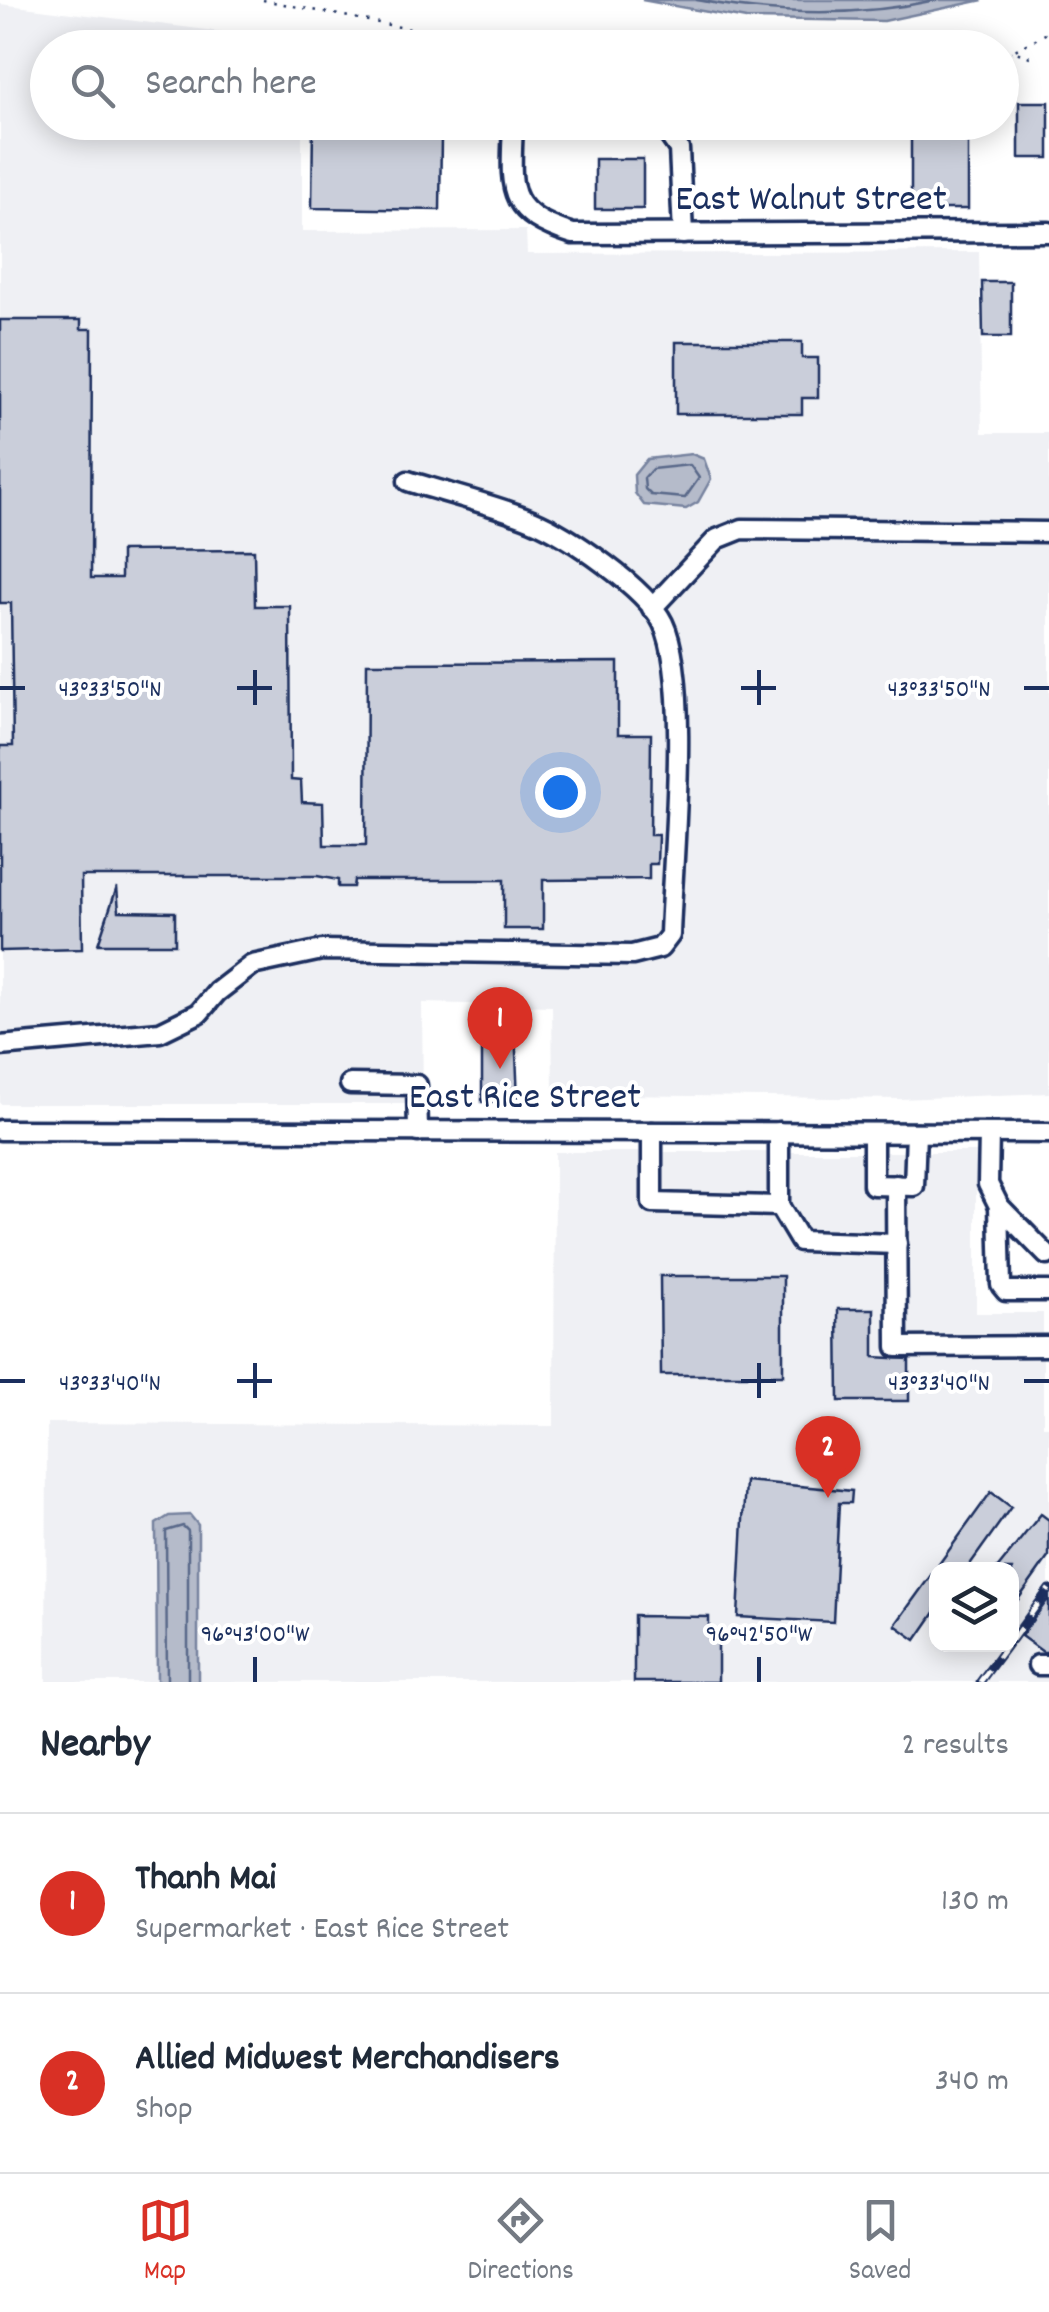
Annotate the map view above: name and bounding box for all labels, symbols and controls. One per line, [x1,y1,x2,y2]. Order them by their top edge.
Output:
search box [30,30,1019,140]
icon: search [65,58,120,113]
text: Search here [145,58,317,113]
street label: East Walnut Street [675,174,947,229]
text: 43°33'50"N [58,673,162,709]
text: 43°33'50"N [887,673,991,709]
your location [535,767,586,818]
pin: 1 [468,986,532,1069]
street label: East Rice Street [409,1072,641,1127]
text: 43°33'40"N [59,1367,161,1403]
text: 43°33'40"N [888,1367,990,1403]
pin: 2 [796,1416,860,1498]
map controls [929,1562,1019,1652]
button: layers [929,1562,1019,1652]
text: 96°43'00"W [201,1618,310,1654]
text: 96°42'50"W [706,1618,813,1654]
text: Nearby [40,1717,150,1777]
text: 2 results [902,1724,1009,1770]
text: Thanh Mai [135,1853,276,1908]
text: 1 [69,1880,76,1926]
text: 130 m [941,1880,1009,1926]
text: Supermarket · East Rice Street [135,1908,509,1954]
text: Allied Midwest Merchandisers [135,2033,560,2088]
text: 2 [66,2060,79,2106]
text: 340 m [935,2060,1009,2106]
text: Shop [135,2088,193,2134]
tab: Map [138,2193,193,2293]
tab: Directions [468,2193,574,2293]
tab: Saved [849,2193,911,2293]

